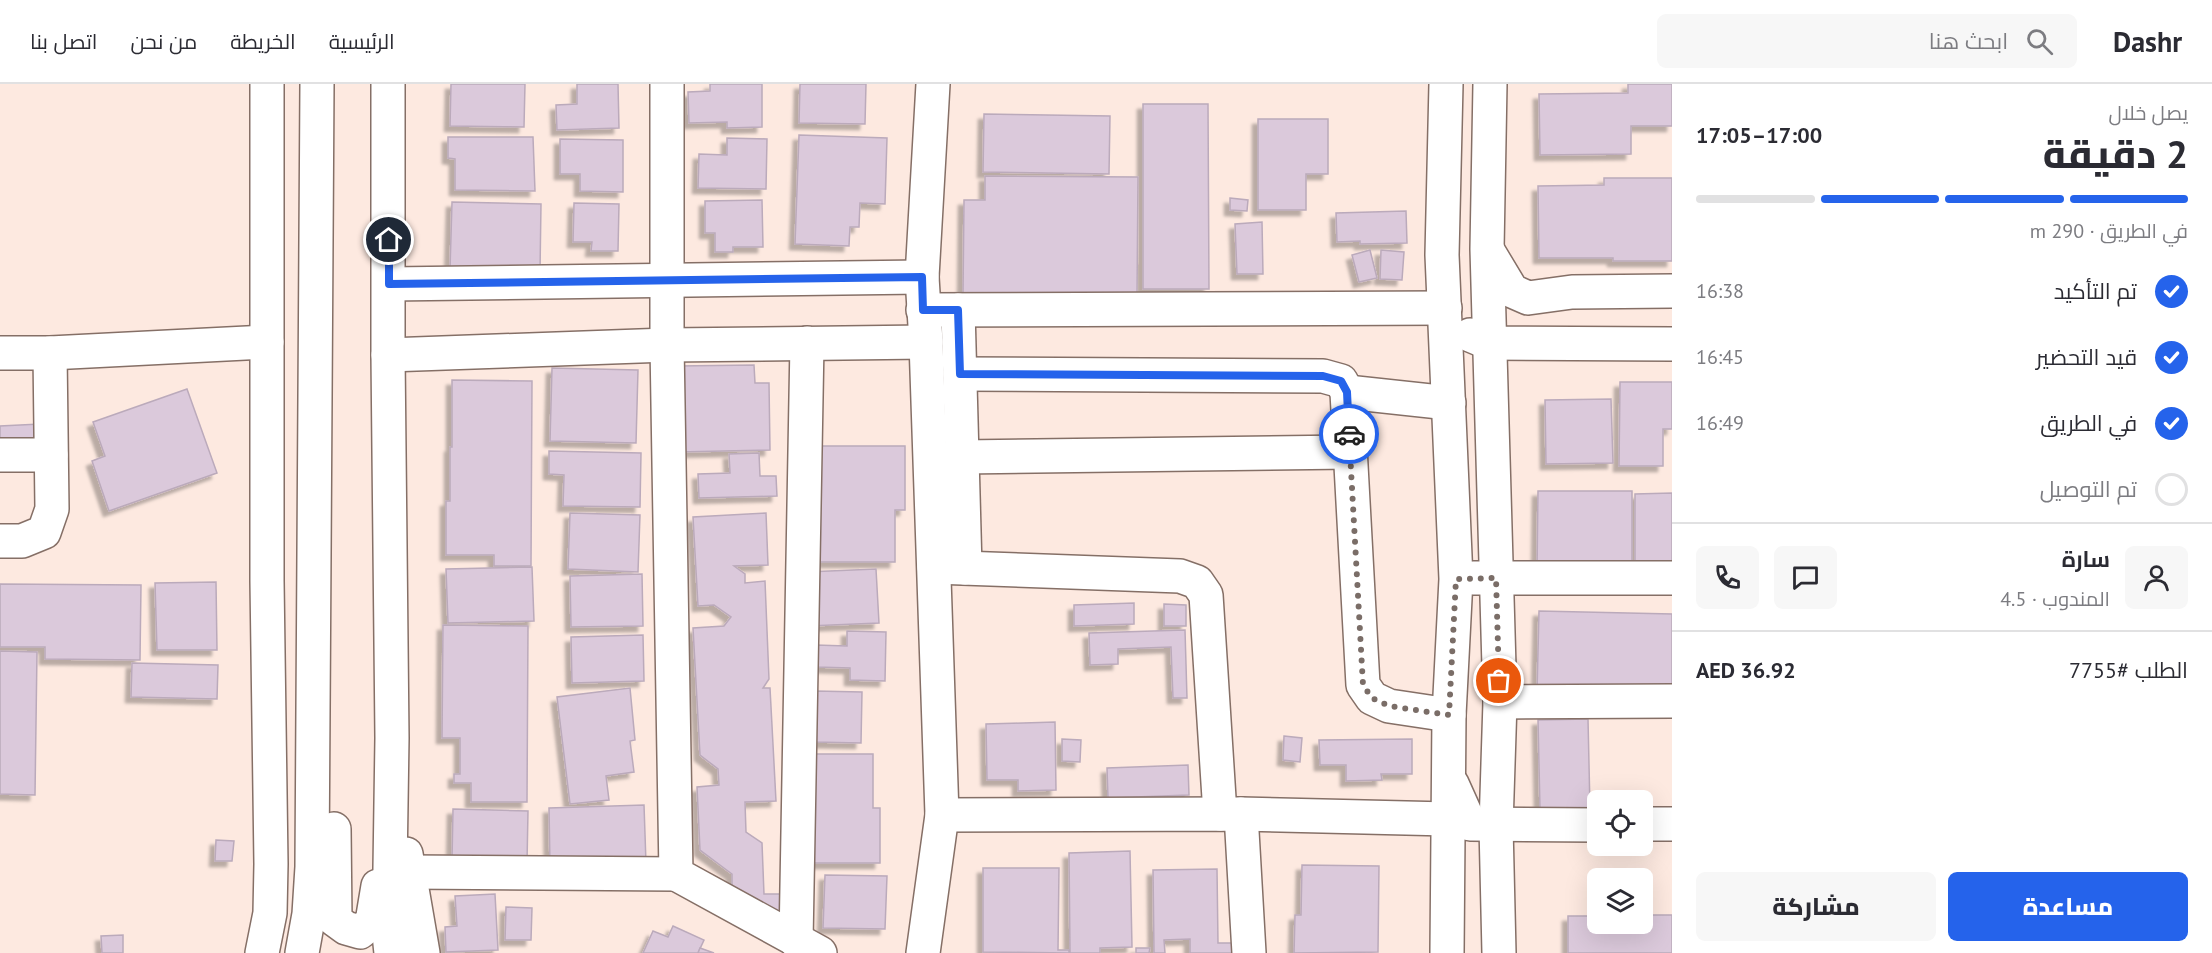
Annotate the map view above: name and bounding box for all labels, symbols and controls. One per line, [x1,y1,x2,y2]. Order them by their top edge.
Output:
search box [1657,14,2077,68]
text: Dashr [2113,23,2182,60]
icon: search [2023,25,2056,58]
text: ابحث هنا [1929,27,2008,55]
text: اتصل بنا [30,28,97,55]
text: من نحن [130,28,197,55]
text: الخريطة [230,28,296,55]
text: الرئيسية [329,28,395,55]
text: يصل خلال [2108,100,2188,126]
text: 17:00–17:05 [1696,121,1822,149]
text: 2 دقيقة [2043,128,2188,179]
pin [363,214,414,265]
text: في الطريق · 290 m [2030,218,2188,244]
icon: home [372,223,405,256]
icon: check [2155,275,2188,308]
text: تم التأكيد [2054,277,2137,305]
text: 16:38 [1696,278,1744,304]
icon: check [2155,341,2188,374]
text: قيد التحضير [2036,343,2137,371]
text: 16:45 [1696,344,1744,370]
courier [1319,404,1379,464]
icon: check [2155,407,2188,440]
text: في الطريق [2040,409,2137,437]
text: 16:49 [1696,410,1744,436]
icon: car [1333,418,1366,451]
text: تم التوصيل [2040,475,2137,503]
text: سارة [2062,545,2110,573]
button: phone [1696,546,1759,609]
button: chat [1774,546,1837,609]
button: person [2125,546,2188,609]
text: المندوب · 4.5 [2000,586,2110,612]
pin [1473,655,1524,706]
text: AED 36.92 [1696,656,1796,684]
text: الطلب #7755 [2069,656,2188,684]
icon: bag [1482,664,1515,697]
map controls [1587,790,1653,934]
button: locate [1587,790,1653,856]
button: layers [1587,868,1653,934]
button: مشاركة [1696,872,1936,941]
button: مساعدة [1948,872,2188,941]

